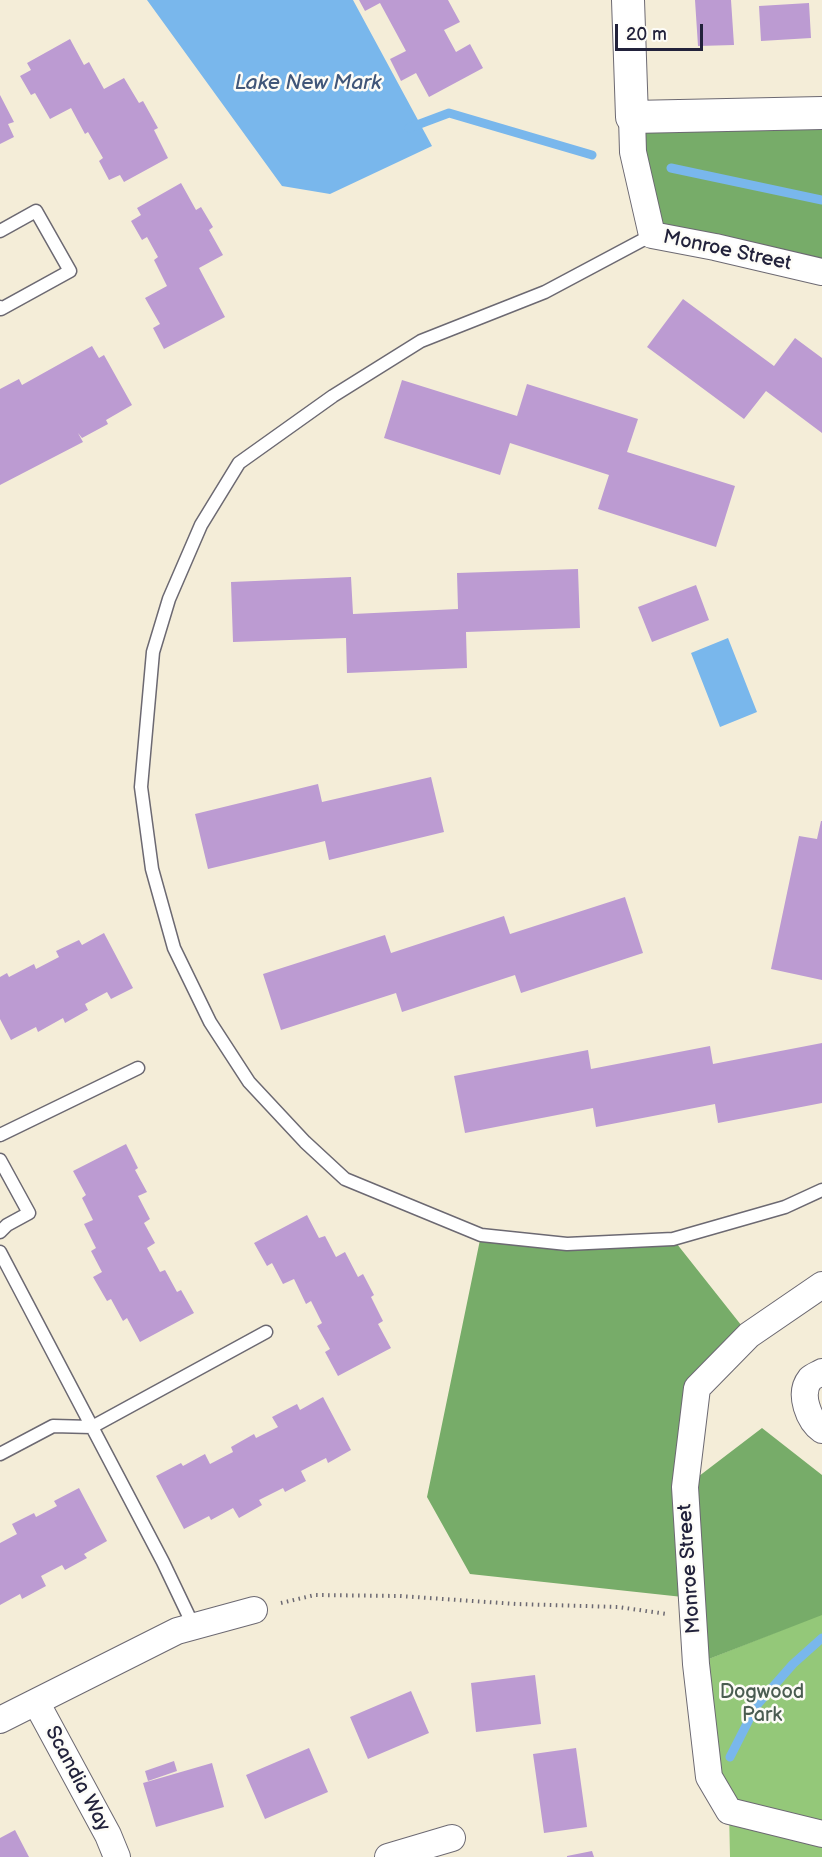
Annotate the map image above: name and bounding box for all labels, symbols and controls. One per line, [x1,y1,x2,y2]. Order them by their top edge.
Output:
scale bar [618,12,706,50]
text: 20 m [626,24,667,45]
water label: Lake New Mark [235,71,381,97]
street label: Monroe Street [661,226,793,276]
street label: Monroe Street [673,1503,707,1635]
park label: Dogwood Park [720,1681,804,1728]
street label: Scandia Way [39,1722,115,1836]

